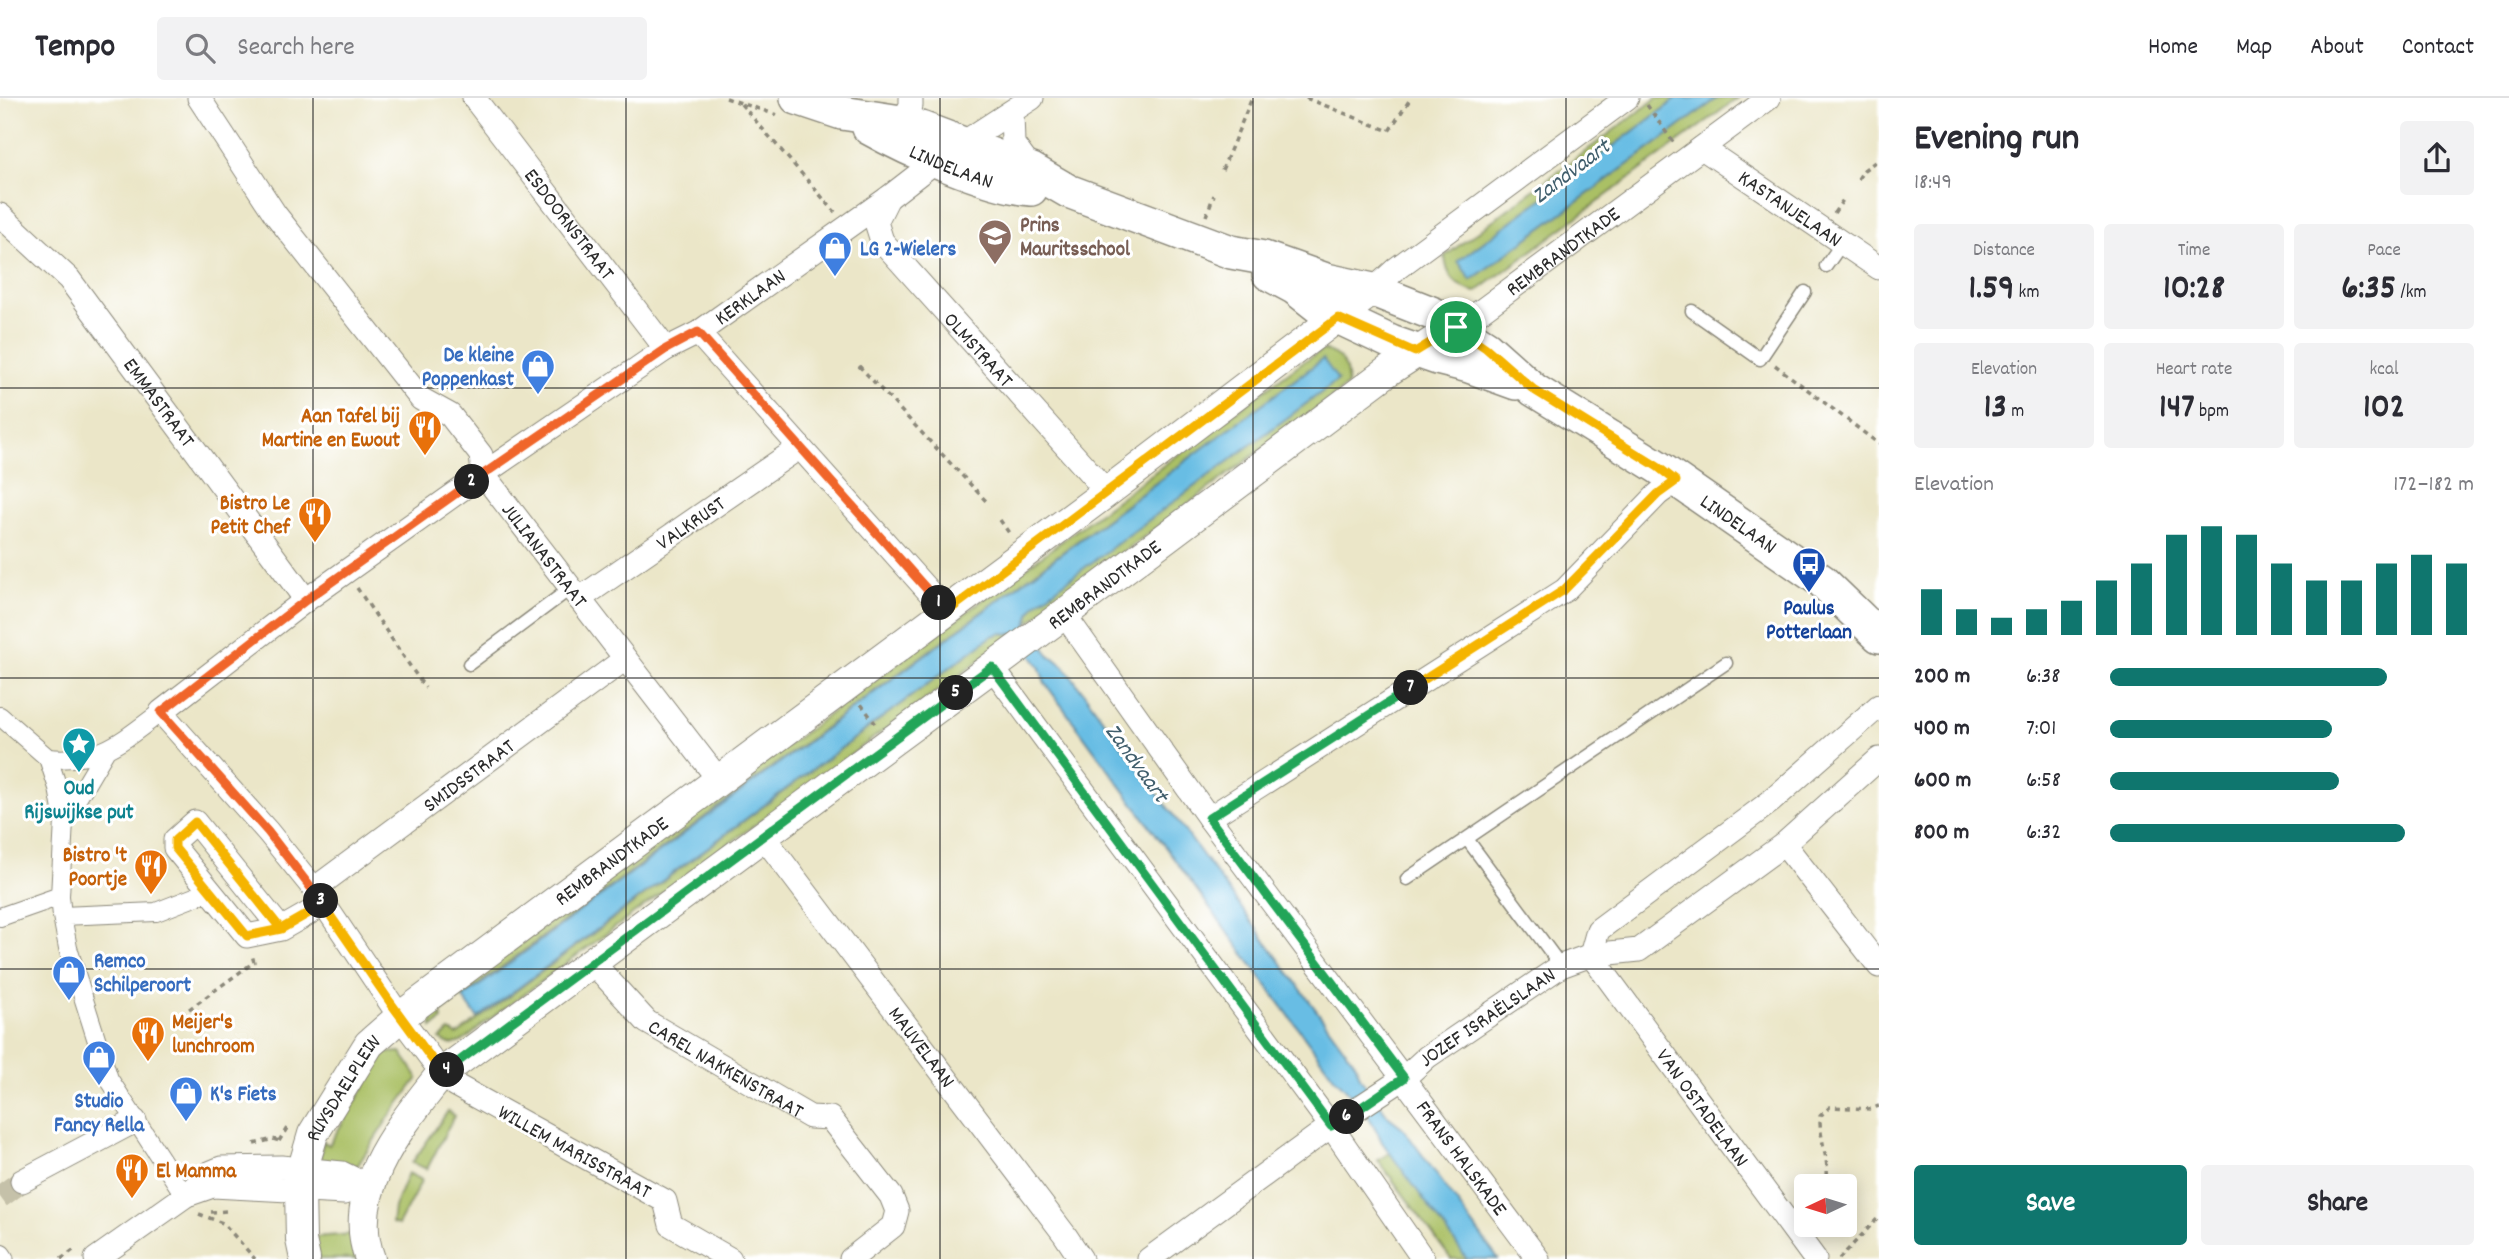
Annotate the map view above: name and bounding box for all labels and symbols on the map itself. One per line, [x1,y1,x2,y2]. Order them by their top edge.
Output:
water label: Zandvaart [1526,131,1620,213]
street label: LINDELAAN [903,138,996,198]
street label: ESDOORNSTRAAT [515,163,620,288]
street label: KASTANJELAAN [1731,164,1847,257]
street label: REMBRANDTKADE [1501,201,1628,305]
place label: Prins Mauritsschool [1020,212,1131,266]
school or university icon: Prins Mauritsschool [976,217,1014,266]
shop icon: LG 2-Wielers [816,229,854,278]
place label: LG 2-Wielers [860,236,957,266]
street label: KERKLAAN [710,263,793,334]
pin [1426,297,1486,357]
street label: OLMSTRAAT [935,307,1019,396]
place label: De kleine Poppenkast [422,342,514,396]
shop icon: De kleine Poppenkast [519,347,557,396]
street label: EMMASTRAAT [114,353,201,455]
place label: Aan Tafel bij Martine en Ewout [262,403,400,457]
restaurant icon: Aan Tafel bij Martine en Ewout [406,408,444,457]
pin: 2 [454,464,490,500]
street label: LINDELAAN [1693,488,1782,563]
place label: Bistro Le Petit Chef [210,490,292,544]
street label: VALKRUST [651,490,733,559]
restaurant icon: Bistro Le Petit Chef [296,495,334,544]
street label: JULIANASTRAAT [493,498,593,616]
street label: REMBRANDTKADE [1043,534,1169,639]
bus stop icon: Paulus Potterlaan [1790,545,1828,594]
pin: 1 [922,586,956,620]
place label: Paulus Potterlaan [1766,595,1852,649]
pin: 7 [1394,670,1428,706]
pin: 5 [939,676,974,710]
water label: Zandvaart [1095,718,1177,812]
place icon: Oud Rijswijkse put [60,725,98,774]
street label: SMIDSSTRAAT [418,733,523,821]
place label: Oud Rijswijkse put [24,775,134,829]
street label: REMBRANDTKADE [550,810,676,915]
place label: Bistro 't Poortje [63,842,127,896]
restaurant icon: Bistro 't Poortje [132,847,170,896]
pin: 3 [304,884,338,918]
place label: Remco Schilperoort [94,948,191,1002]
shop icon: Remco Schilperoort [50,953,88,1002]
street label: JOZEF ISRAËLSLAAN [1413,962,1563,1075]
street label: MAUVELAAN [879,1001,961,1095]
place label: Meijer's lunchroom [172,1009,255,1063]
restaurant icon: Meijer's lunchroom [129,1014,167,1063]
street label: CAREL NAKKENSTRAAT [641,1014,808,1128]
street label: RUYSDAELPLEIN [300,1028,388,1145]
shop icon: Studio Fancy Rella [80,1038,118,1087]
street label: VAN OSTADELAAN [1647,1044,1754,1174]
pin: 4 [430,1052,464,1088]
shop icon: K's Fiets [167,1074,205,1123]
place label: K's Fiets [210,1081,277,1111]
place label: Studio Fancy Rella [54,1088,145,1142]
street label: FRANS HALSKADE [1407,1095,1513,1224]
street label: WILLEM MARISSTRAAT [491,1099,656,1209]
pin: 6 [1330,1100,1364,1134]
restaurant icon: El Mamma [113,1151,151,1200]
place label: El Mamma [156,1158,237,1188]
north arrow [1794,1174,1857,1237]

